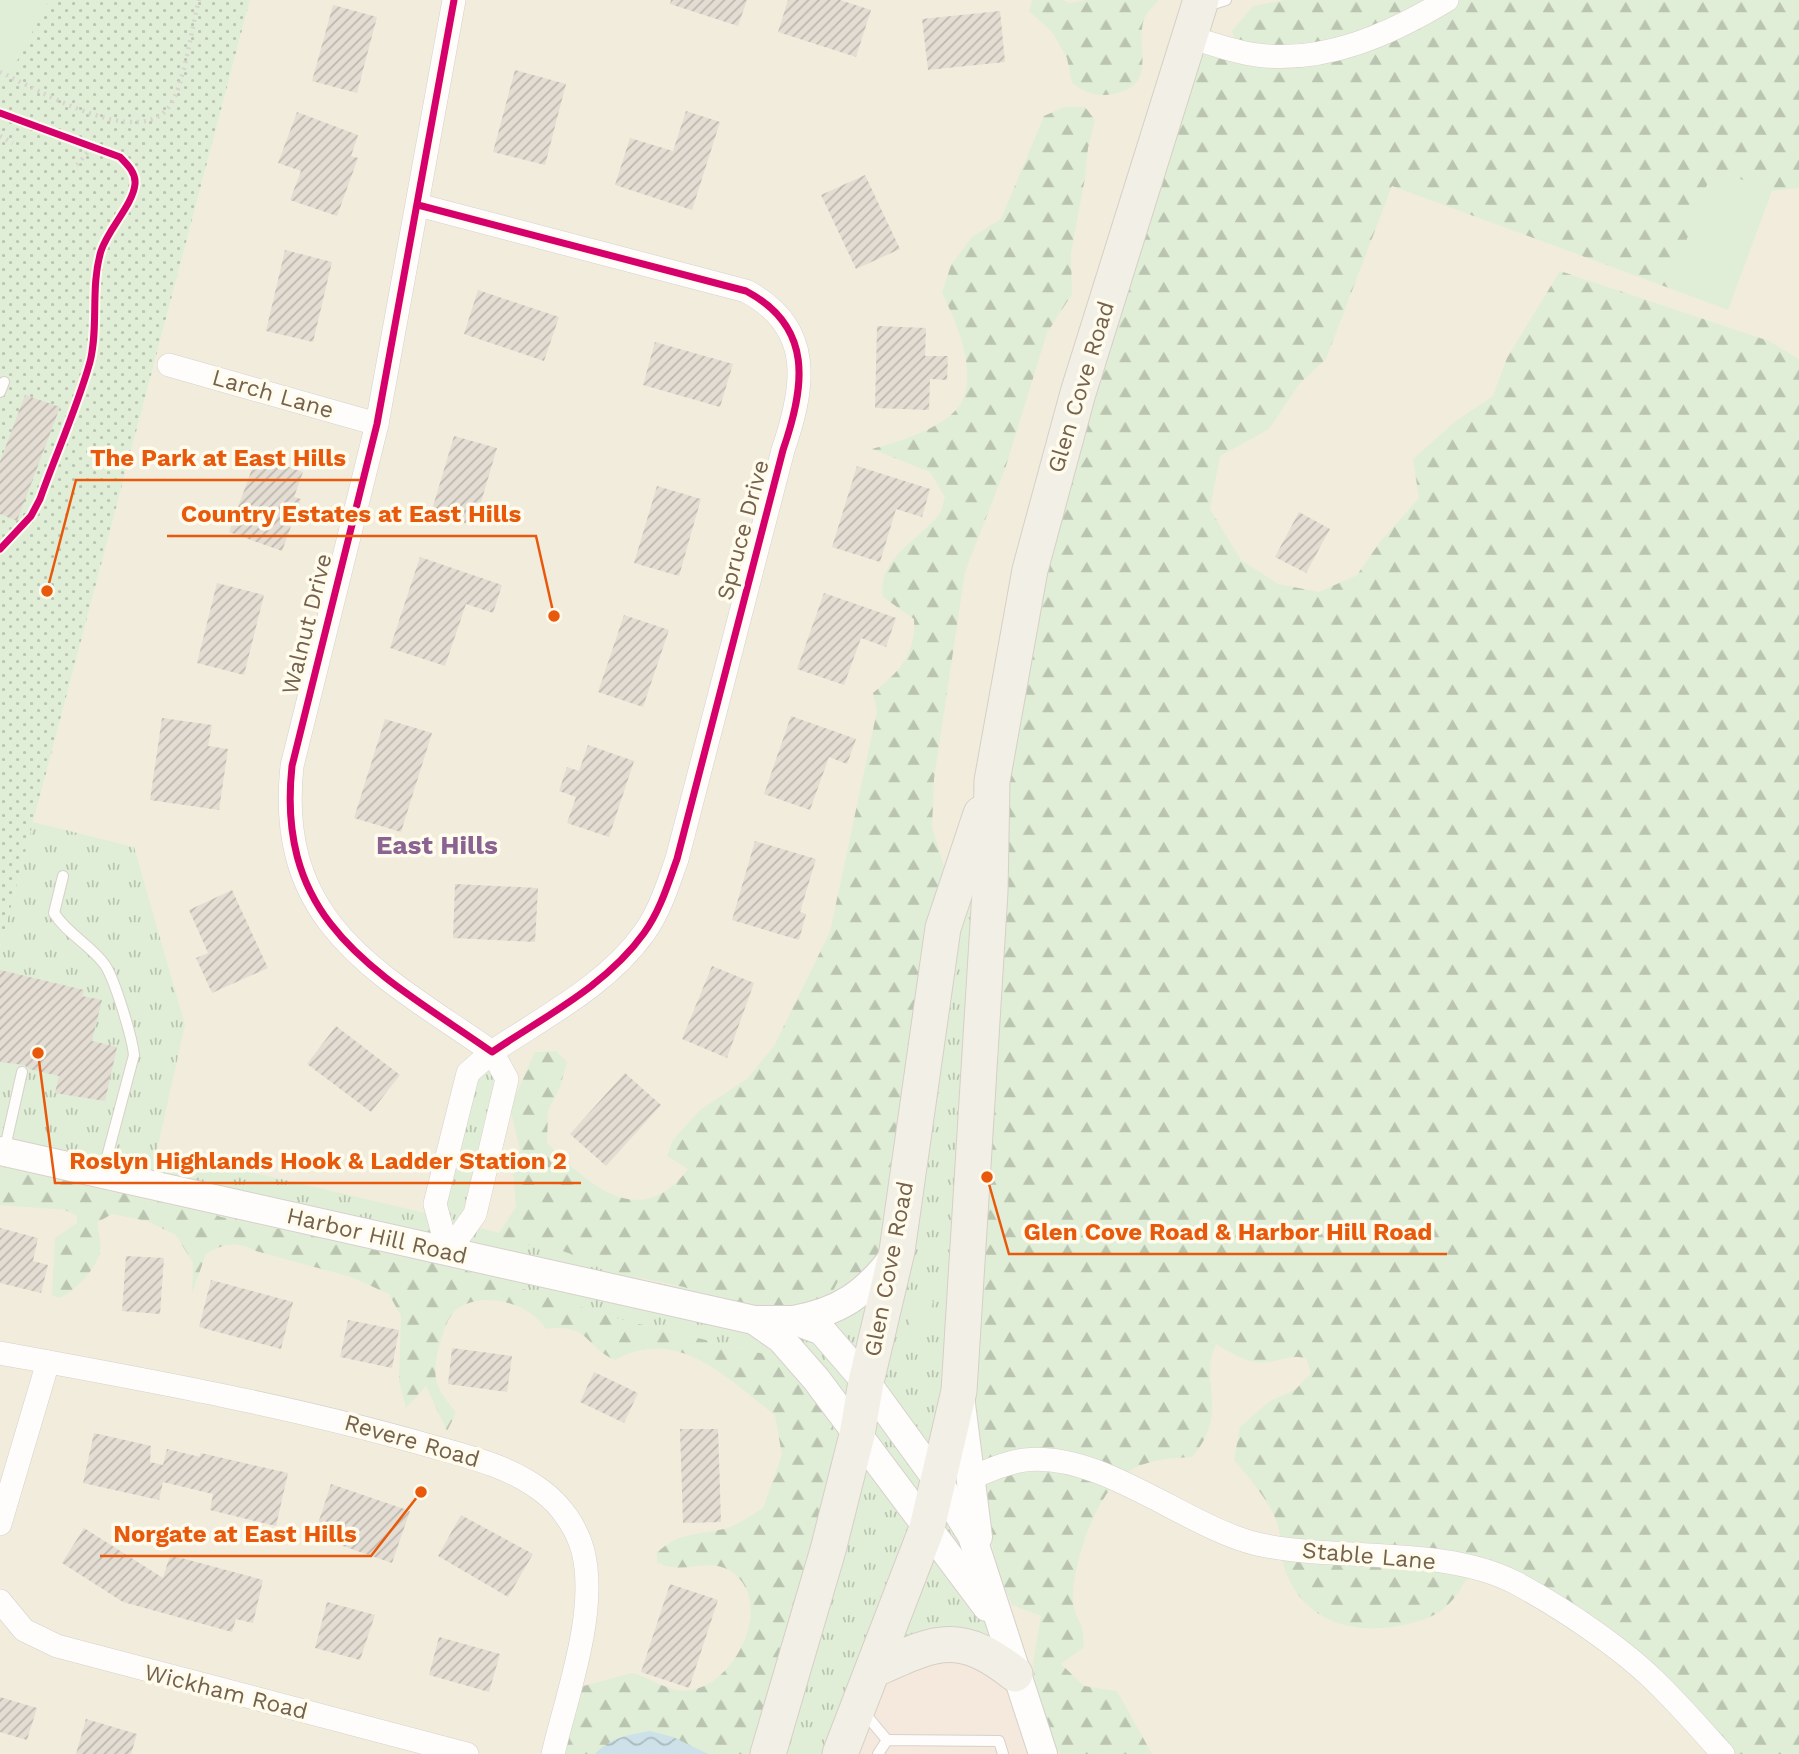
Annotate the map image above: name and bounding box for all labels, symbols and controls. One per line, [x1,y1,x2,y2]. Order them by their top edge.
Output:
street label: Glen Cove Road [1042,298,1120,476]
street label: Larch Lane [209,364,337,424]
callout: The Park at East Hills [76,435,360,480]
text: The Park at East Hills [90,444,346,472]
street label: Spruce Drive [711,457,775,603]
callout: Country Estates at East Hills [167,491,536,536]
text: Country Estates at East Hills [181,500,521,528]
street label: Walnut Drive [276,551,338,697]
district label: East Hills [376,830,498,860]
callout: Roslyn Highlands Hook & Ladder Station 2 [55,1138,581,1183]
text: Roslyn Highlands Hook & Ladder Station 2 [69,1147,567,1175]
street label: Glen Cove Road [859,1179,919,1359]
street label: Harbor Hill Road [284,1202,470,1270]
callout: Glen Cove Road & Harbor Hill Road [1009,1209,1447,1254]
text: Glen Cove Road & Harbor Hill Road [1024,1218,1432,1246]
street label: Revere Road [341,1409,483,1473]
callout: Norgate at East Hills [100,1511,371,1556]
text: Norgate at East Hills [113,1520,357,1548]
street label: Stable Lane [1301,1537,1437,1575]
street label: Wickham Road [142,1659,310,1725]

